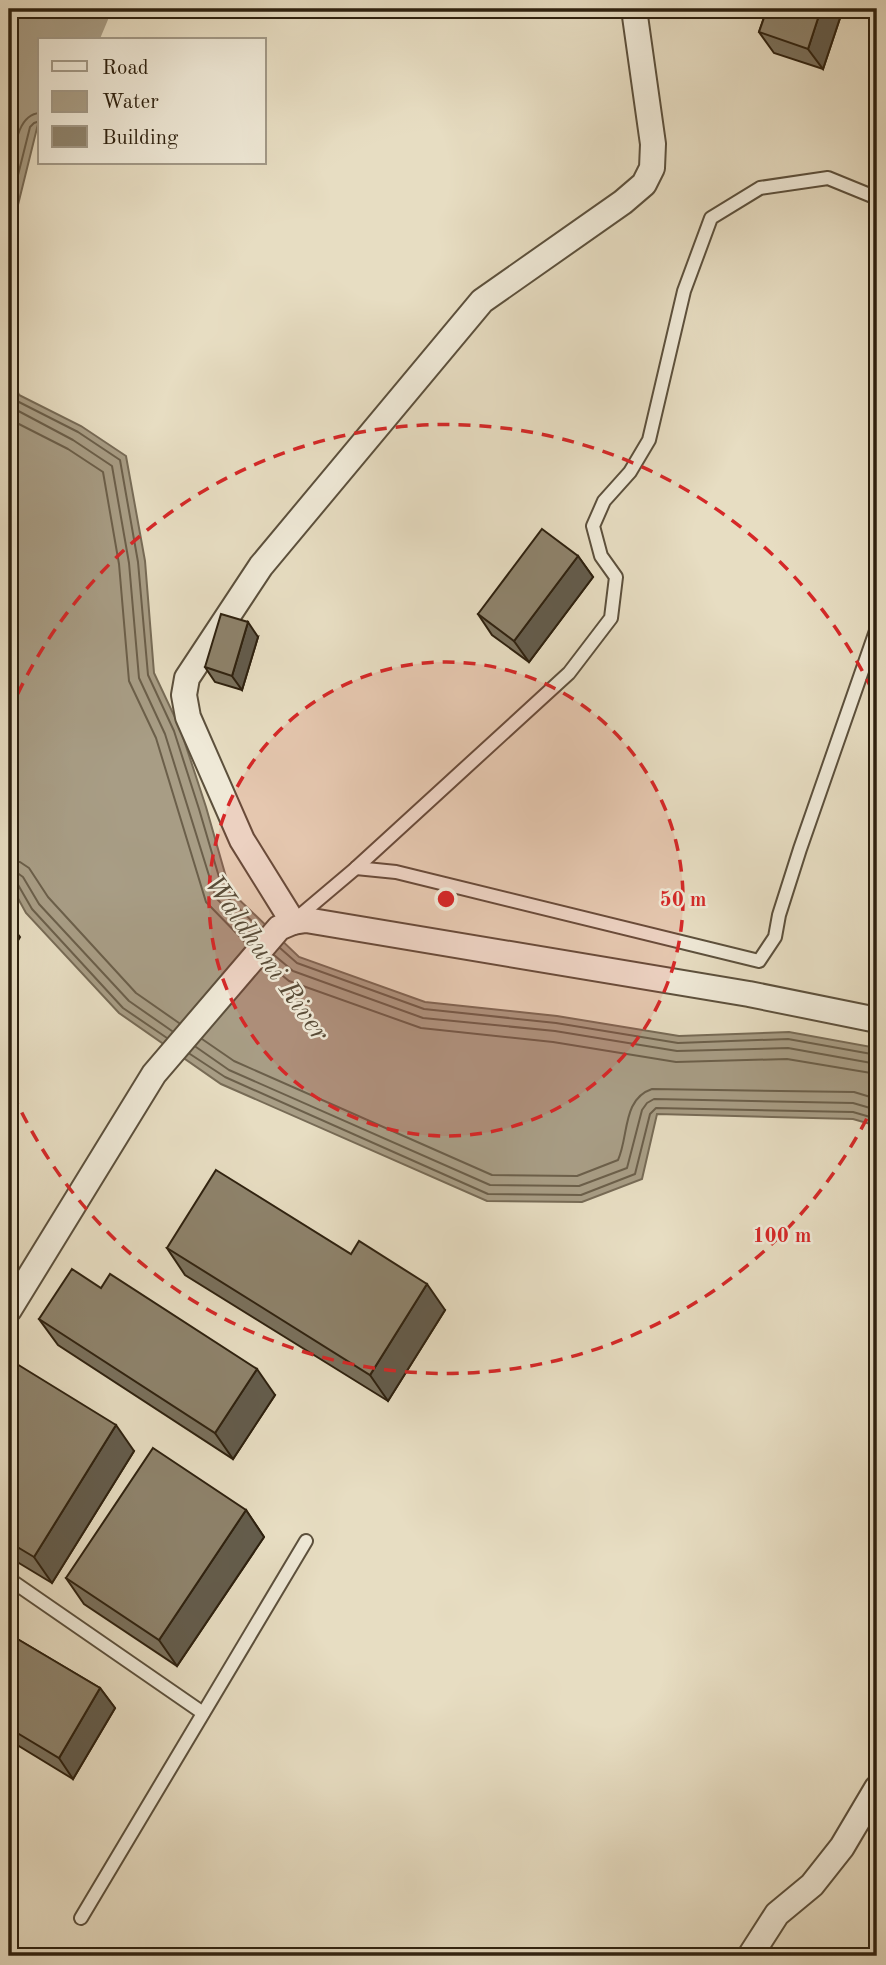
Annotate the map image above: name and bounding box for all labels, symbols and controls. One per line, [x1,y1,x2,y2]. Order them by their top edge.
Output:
legend [38,38,266,164]
text: Road [102,58,149,79]
text: Water [102,92,159,113]
text: Building [102,128,179,149]
water label: Waldhuni River [198,871,334,1048]
centre of rings [434,887,458,911]
text: 50 m [659,890,707,911]
text: 100 m [752,1226,812,1247]

